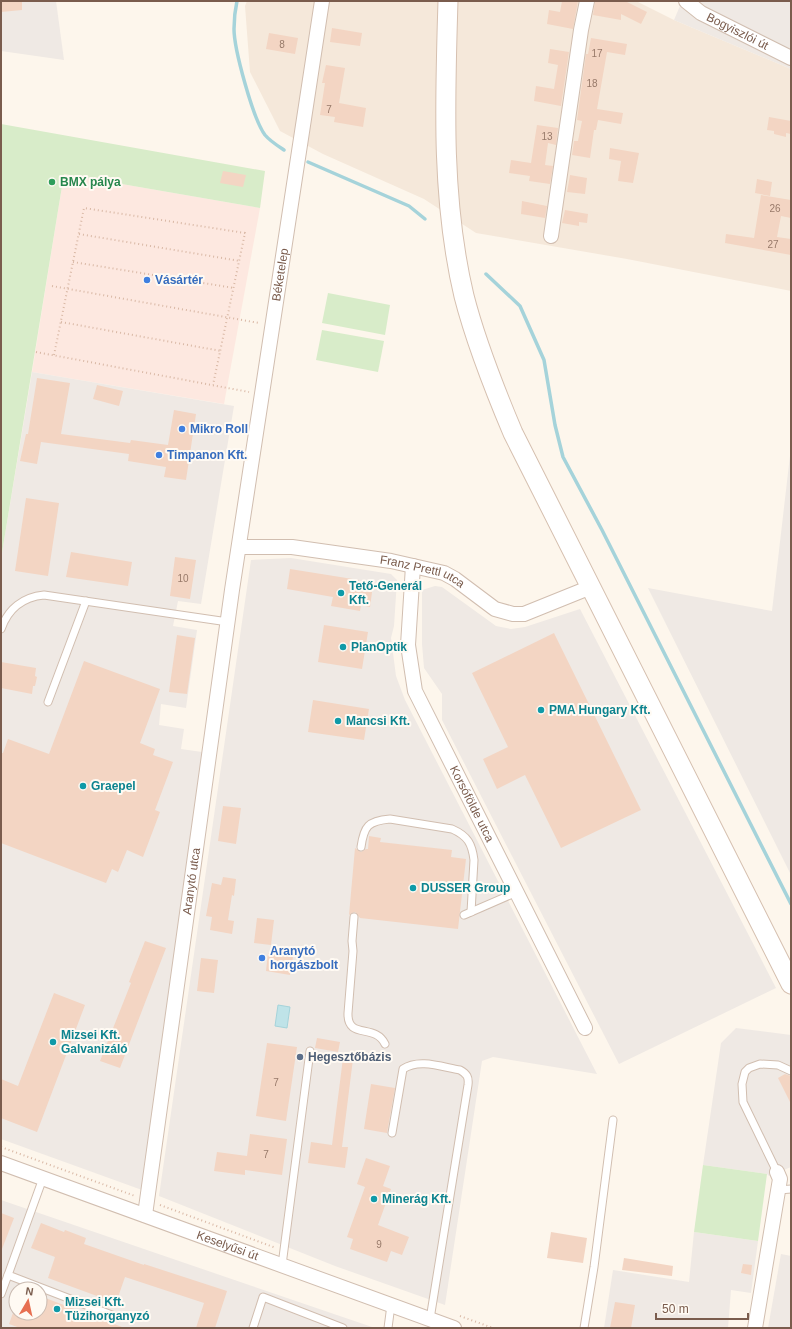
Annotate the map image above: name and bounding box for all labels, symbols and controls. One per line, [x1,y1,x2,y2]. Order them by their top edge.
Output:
street label: Bogyiszlói út [704,10,771,53]
house number: 8 [279,39,285,50]
house number: 17 [591,48,603,59]
house number: 18 [586,78,598,89]
house number: 7 [326,104,332,115]
house number: 13 [541,131,553,142]
place label: BMX pálya [60,175,121,189]
marker: BMX pálya [47,177,57,187]
house number: 26 [769,203,781,214]
house number: 27 [767,239,779,250]
street label: Béketelep [269,247,291,302]
place label: Vásártér [155,273,203,287]
marker: Vásártér [142,275,152,285]
place label: Mikro Roll [190,422,248,436]
marker: Mikro Roll [177,424,187,434]
place label: Timpanon Kft. [167,448,247,462]
marker: Timpanon Kft. [154,450,164,460]
street label: Franz Prettl utca [379,553,468,591]
house number: 10 [177,573,189,584]
place label: Tető-Generál Kft. [349,579,422,607]
marker: Tető-Generál Kft. [336,588,346,598]
place label: PlanOptik [351,640,407,654]
marker: PlanOptik [338,642,348,652]
place label: PMA Hungary Kft. [549,703,651,717]
marker: PMA Hungary Kft. [536,705,546,715]
place label: Mancsi Kft. [346,714,410,728]
marker: Mancsi Kft. [333,716,343,726]
street label: Korsófölde utca [447,763,497,844]
place label: Graepel [91,779,136,793]
marker: Graepel [78,781,88,791]
street label: Aranytó utca [180,847,203,916]
place label: DUSSER Group [421,881,510,895]
marker: DUSSER Group [408,883,418,893]
place label: Aranytó horgászbolt [270,944,338,972]
marker: Aranytó horgászbolt [257,953,267,963]
place label: Mizsei Kft. Galvanizáló [61,1028,128,1056]
marker: Mizsei Kft. Galvanizáló [48,1037,58,1047]
place label: Hegesztőbázis [308,1050,392,1064]
marker: Hegesztőbázis [295,1052,305,1062]
house number: 7 [273,1077,279,1088]
house number: 7 [263,1149,269,1160]
place label: Minerág Kft. [382,1192,451,1206]
marker: Minerág Kft. [369,1194,379,1204]
street label: Keselyűsi út [195,1228,261,1263]
house number: 9 [376,1239,382,1250]
north arrow [8,1281,48,1321]
text: N [25,1285,34,1298]
place label: Mizsei Kft. Tüzihorganyzó [65,1295,150,1323]
scale bar [656,1295,748,1321]
text: 50 m [662,1302,689,1316]
marker: Mizsei Kft. Tüzihorganyzó [52,1304,62,1314]

